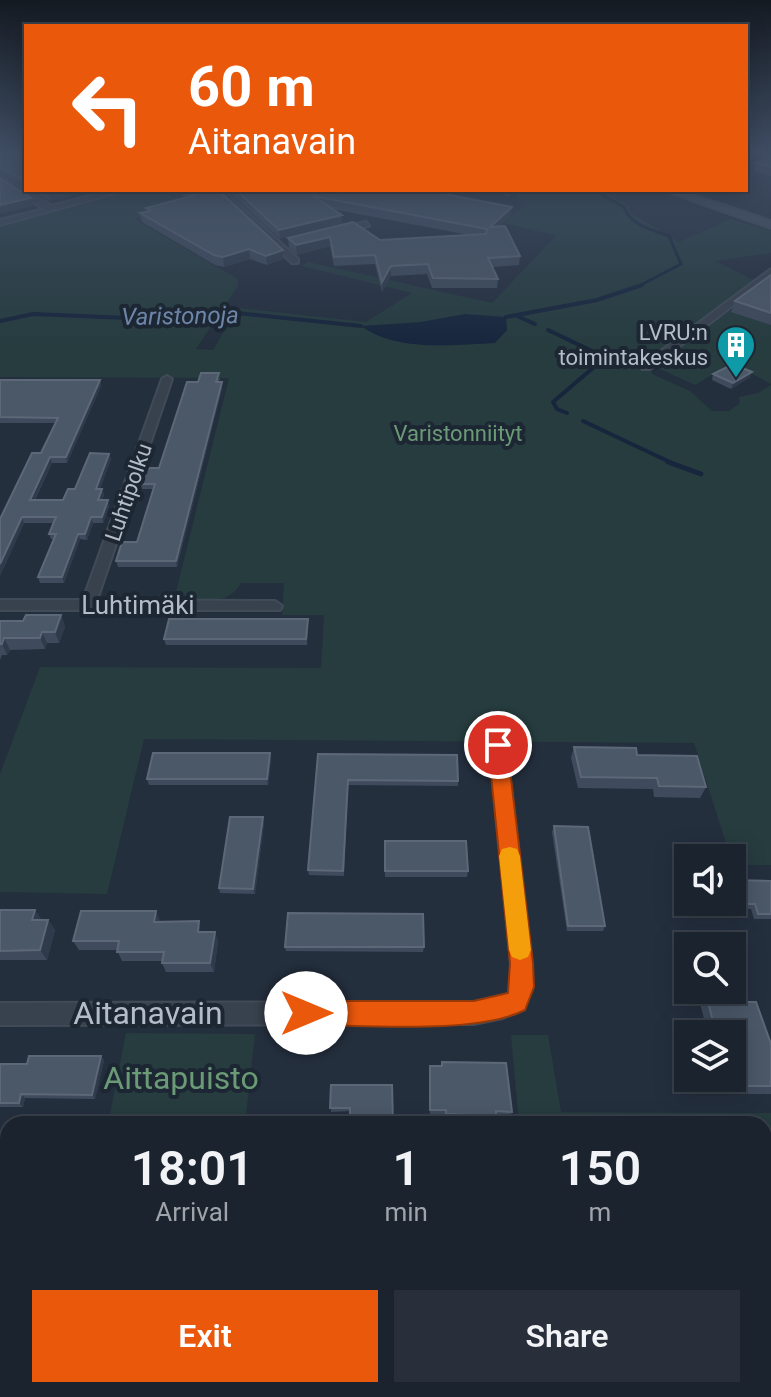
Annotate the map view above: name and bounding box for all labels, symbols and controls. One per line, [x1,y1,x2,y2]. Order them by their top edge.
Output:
text: 60 m [188,54,315,120]
icon: left [56,56,160,160]
text: Aitanavain [188,121,356,163]
water label: Varistonoja [121,301,239,331]
place label: LVRU:n toimintakeskus [559,320,708,370]
building icon: LVRU:n toimintakeskus [715,324,757,379]
park label: Varistonniityt [394,421,522,446]
street label: Luhtipolku [100,440,157,544]
street label: Luhtimäki [81,590,195,620]
pin [464,711,532,779]
icon: arrive [476,723,520,767]
map controls [674,844,746,1092]
button: sound [674,844,746,916]
button: search [674,932,746,1004]
position arrow [264,971,348,1055]
street label: Aitanavain [73,994,223,1032]
button: layers [674,1020,746,1092]
park label: Aittapuisto [103,1059,259,1097]
text: 18:01 [131,1140,254,1197]
text: 1 [393,1140,420,1197]
text: 150 [559,1140,641,1197]
text: Arrival [155,1197,229,1227]
text: min [384,1197,428,1227]
text: m [589,1197,611,1227]
button: Exit [32,1290,378,1382]
button: Share [394,1290,740,1382]

